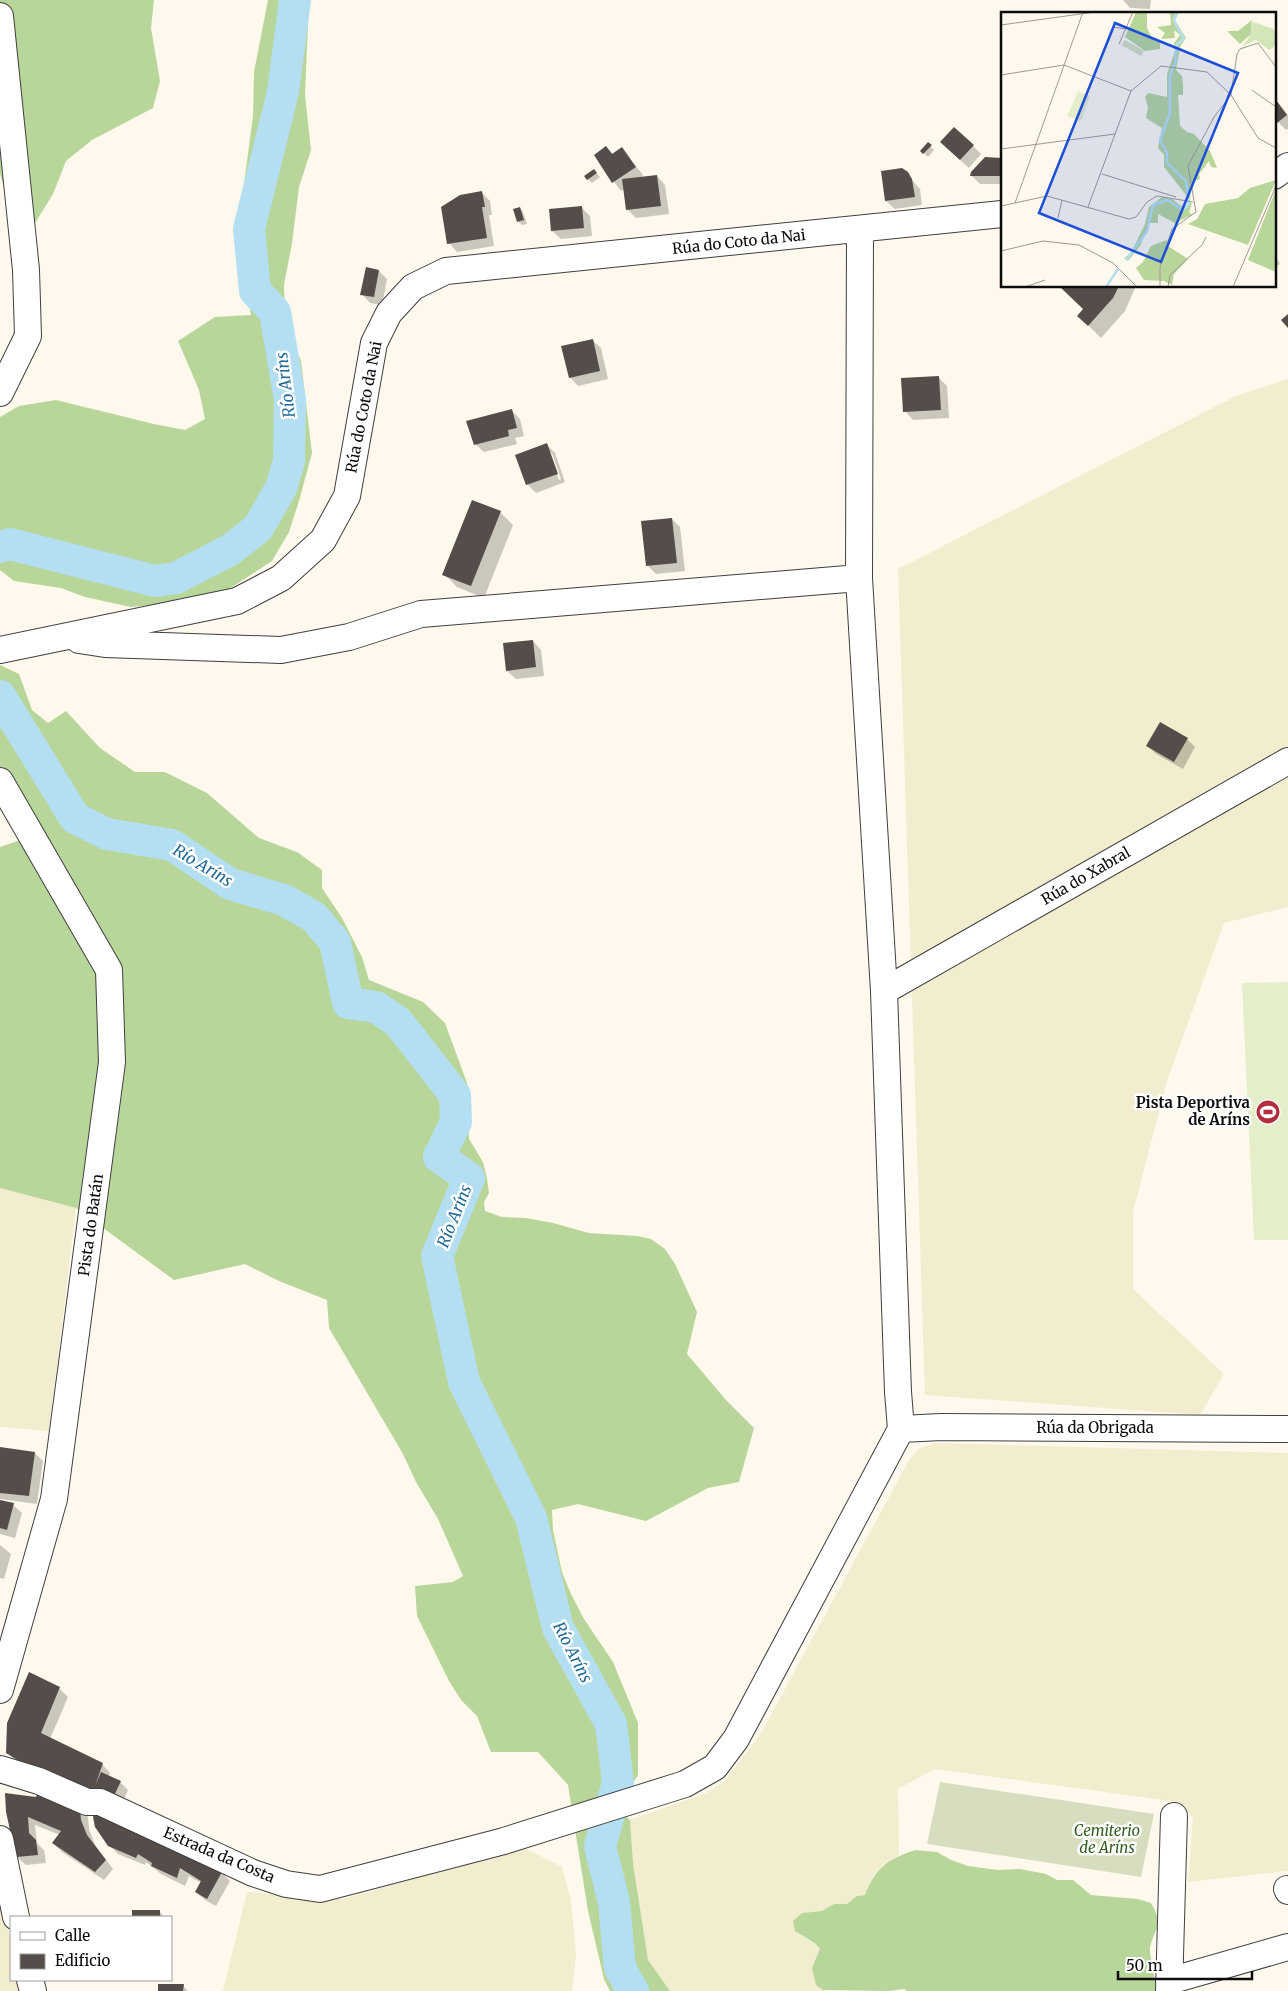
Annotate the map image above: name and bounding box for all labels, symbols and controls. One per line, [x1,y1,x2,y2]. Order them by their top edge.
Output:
inset map [1001,12,1276,288]
street label: Rúa do Coto da Nai [671,225,807,258]
street label: Rúa do Coto da Nai [341,339,386,475]
water label: Río Aríns [271,351,299,419]
water label: Río Aríns [170,839,237,891]
street label: Rúa do Xabral [1038,842,1134,909]
place label: Pista Deportiva de Aríns [1136,1093,1251,1129]
sports icon: Pista Deportiva de Aríns [1255,1099,1281,1125]
street label: Pista do Batán [74,1173,107,1277]
water label: Río Aríns [432,1181,476,1250]
street label: Rúa da Obrigada [1036,1418,1154,1437]
water label: Río Aríns [549,1618,597,1686]
park label: Cemiterio de Aríns [1074,1821,1140,1857]
street label: Estrada da Costa [161,1823,278,1887]
legend [10,1916,172,1981]
text: Calle [55,1926,90,1945]
scale bar [1118,1948,1252,1980]
text: Edificio [55,1951,111,1970]
text: 50 m [1126,1956,1163,1975]

